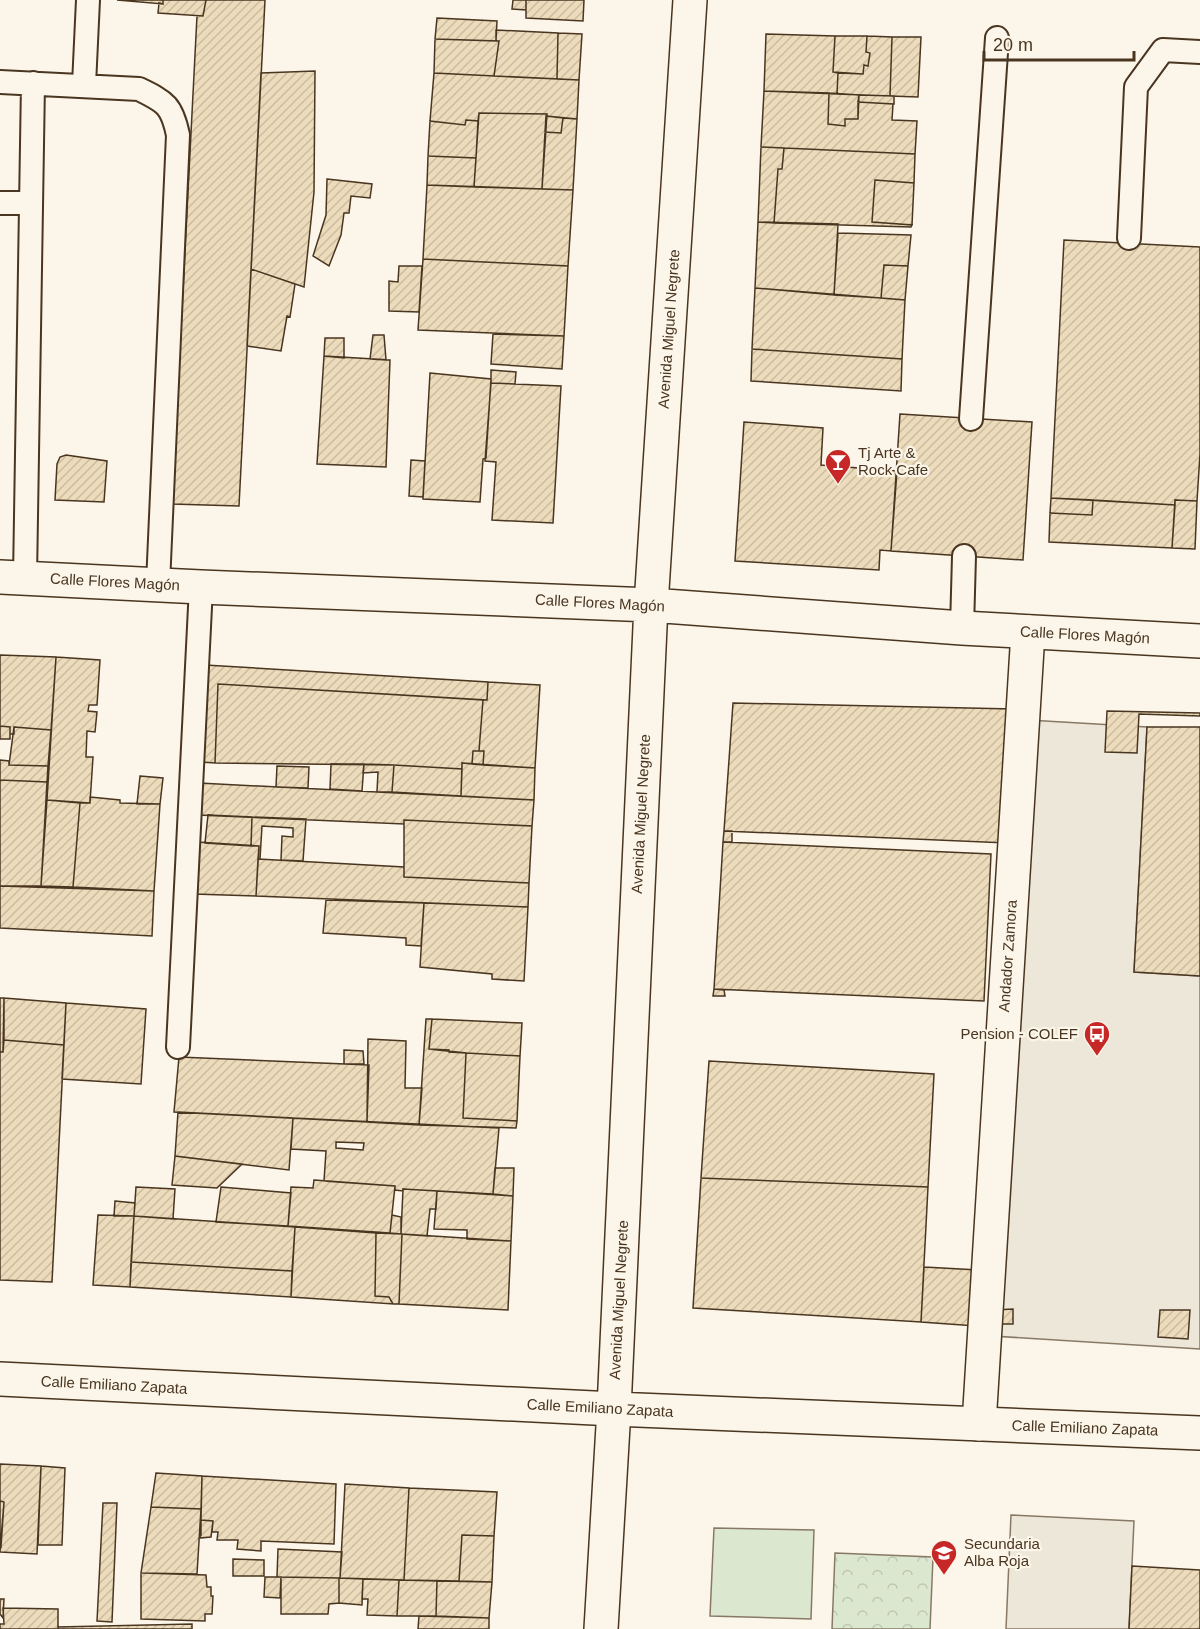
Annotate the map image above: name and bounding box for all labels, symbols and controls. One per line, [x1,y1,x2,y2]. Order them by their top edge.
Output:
scale bar [984,24,1134,62]
text: 20 m [993,35,1033,55]
street label: Avenida Miguel Negrete [654,249,683,409]
place label: Tj Arte & Rock Cafe [858,444,928,478]
bar icon: Tj Arte & Rock Cafe [823,447,853,485]
street label: Calle Flores Magón [50,570,180,593]
street label: Calle Flores Magón [535,591,665,614]
street label: Calle Flores Magón [1020,623,1150,646]
street label: Avenida Miguel Negrete [628,734,653,894]
street label: Andador Zamora [995,899,1020,1013]
bus stop icon: Pension - COLEF [1082,1019,1112,1057]
place label: Pension - COLEF [960,1025,1078,1042]
street label: Avenida Miguel Negrete [606,1220,631,1380]
street label: Calle Emiliano Zapata [40,1372,188,1397]
street label: Calle Emiliano Zapata [526,1395,674,1420]
street label: Calle Emiliano Zapata [1011,1416,1159,1439]
place label: Secundaria Alba Roja [964,1535,1041,1569]
school or university icon: Secundaria Alba Roja [929,1538,959,1576]

